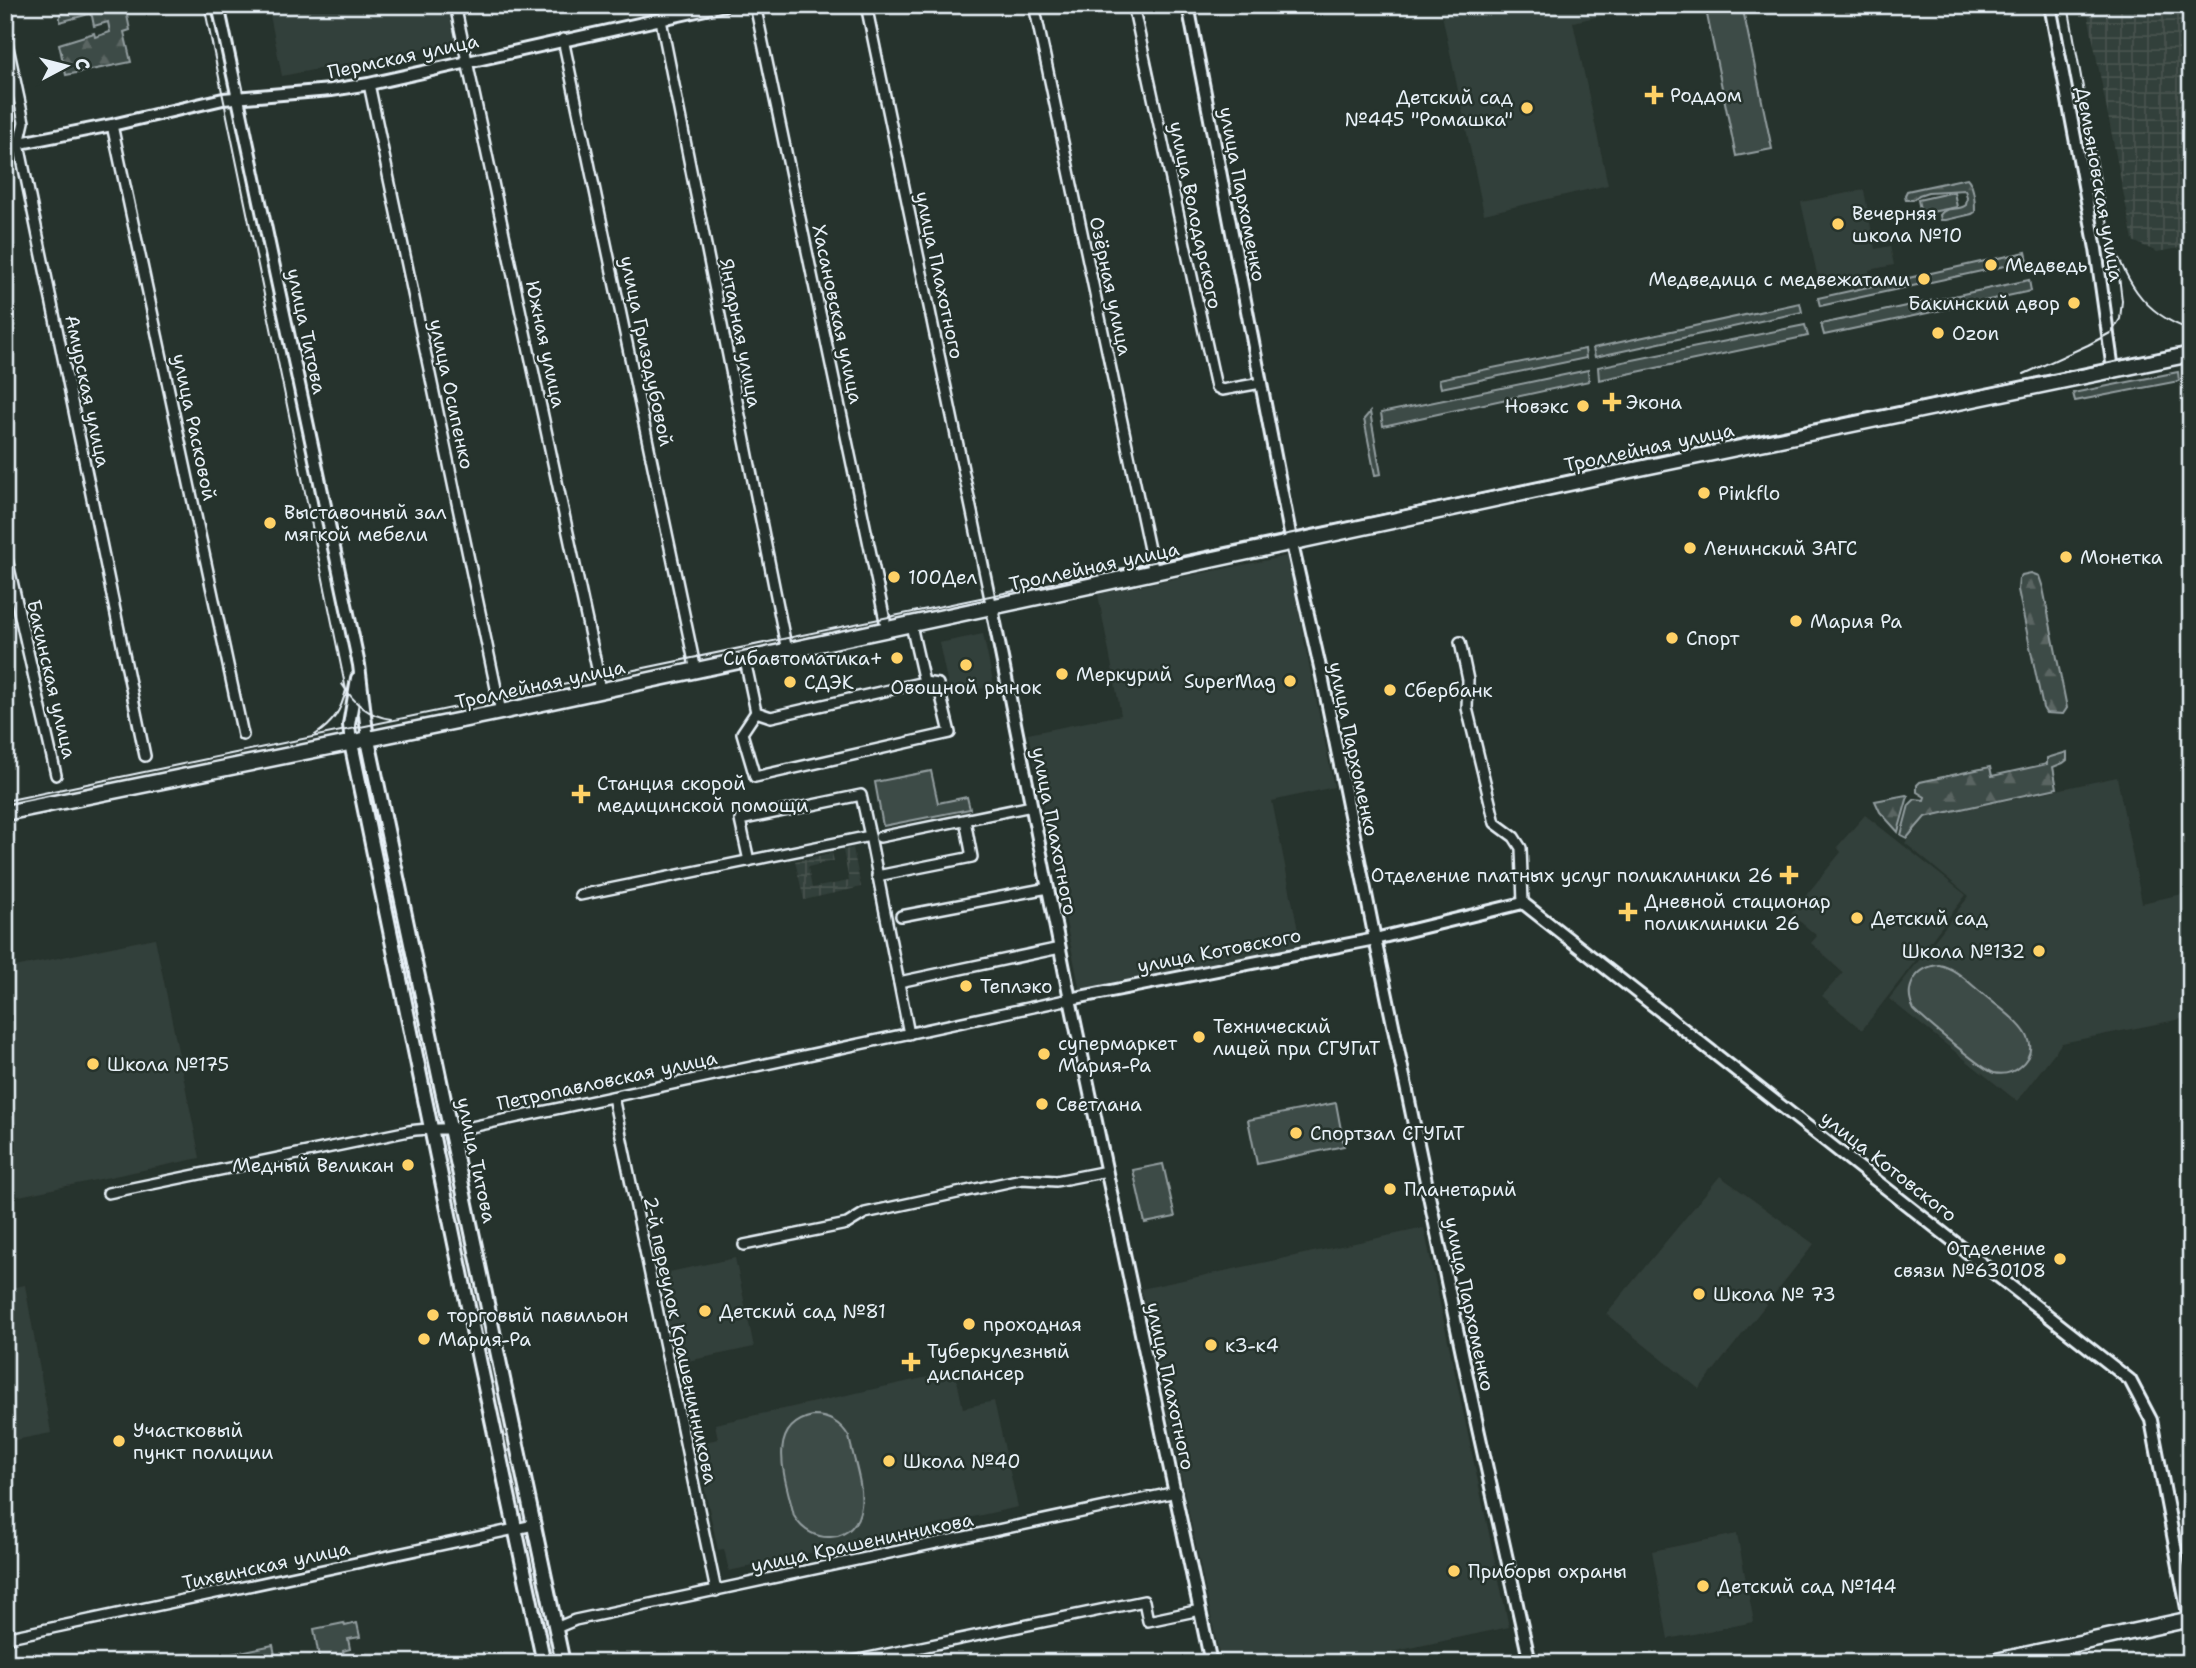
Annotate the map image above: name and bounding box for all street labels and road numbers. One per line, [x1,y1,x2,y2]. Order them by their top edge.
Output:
street label: Пермская улица [325,28,481,85]
street label: Демьяновская улица [2070,85,2129,284]
street label: улица Пархоменко [1213,105,1272,284]
street label: улица Володарского [1163,119,1228,311]
street label: улица Плахотного [910,189,969,361]
street label: Озёрная улица [1084,214,1137,358]
street label: Хасановская улица [806,222,869,406]
street label: улица Гризодубовой [614,253,679,449]
street label: Янтарная улица [714,256,767,410]
street label: улица Титова [281,266,332,396]
street label: Южная улица [520,278,571,410]
street label: Амурская улица [59,313,116,470]
street label: улица Осипенко [423,317,480,471]
street label: улица Расковой [167,351,222,503]
street label: Троллейная улица [1562,417,1737,478]
street label: Троллейная улица [1007,536,1182,597]
street label: Бакинская улица [21,597,82,761]
street label: Троллейная улица [453,654,628,715]
street label: улица Пархоменко [1323,660,1384,839]
street label: улица Плахотного [1026,745,1083,917]
street label: улица Котовского [1135,922,1303,979]
street label: Петропавловская улица [495,1045,720,1116]
street label: улица Титова [451,1095,502,1225]
street label: улица Котовского [1815,1105,1962,1227]
street label: 2-й переулок Крашенинникова [638,1194,723,1486]
street label: улица Пархоменко [1439,1215,1500,1394]
street label: улица Плахотного [1141,1300,1200,1472]
street label: улица Крашенинникова [749,1507,976,1578]
street label: Тихвинская улица [180,1535,352,1595]

